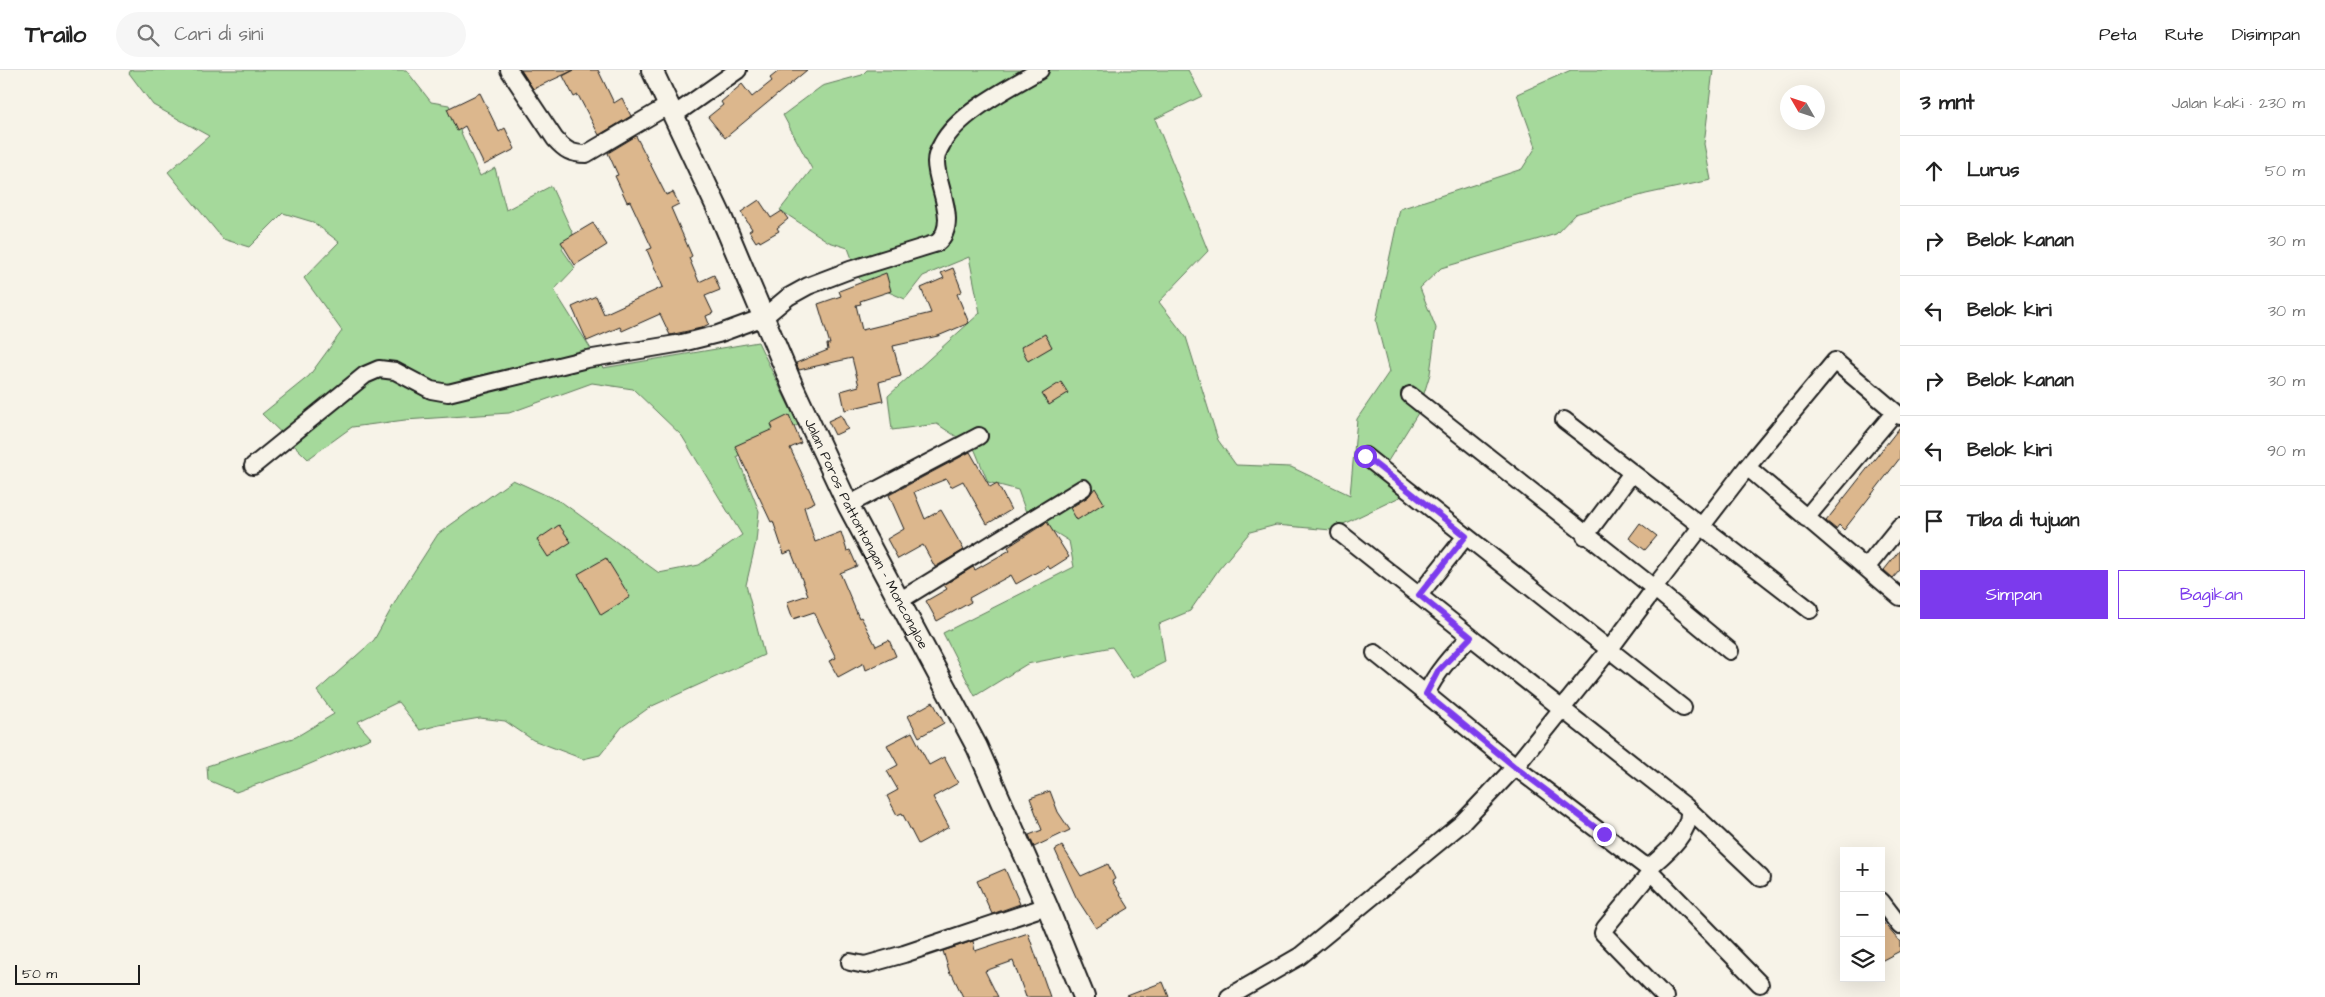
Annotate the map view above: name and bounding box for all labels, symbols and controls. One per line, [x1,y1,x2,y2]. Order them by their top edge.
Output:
search box [116,12,466,57]
text: Trailo [25,18,86,52]
icon: search [134,21,162,49]
text: Cari di sini [174,21,263,48]
text: Peta [2099,22,2137,47]
text: Rute [2165,22,2204,47]
text: Disimpan [2232,22,2300,47]
north arrow [1780,85,1825,130]
text: 3 mnt [1920,88,1974,117]
text: Jalan kaki · 230 m [2172,92,2305,114]
icon: ahead [1920,157,1948,185]
text: Lurus [1967,157,2019,184]
text: 50 m [2265,160,2305,182]
icon: right [1920,227,1948,255]
text: Belok kanan [1967,227,2074,254]
text: 30 m [2268,230,2305,252]
icon: left [1920,297,1948,325]
text: Belok kiri [1967,297,2052,324]
text: 30 m [2268,300,2305,322]
icon: right [1920,367,1948,395]
text: Belok kanan [1967,367,2074,394]
text: 30 m [2268,370,2305,392]
street label: Jalan Poros Pattontongan - Moncongloe [799,415,933,653]
icon: left [1920,437,1948,465]
text: Belok kiri [1967,437,2052,464]
text: 90 m [2267,440,2305,462]
route start [1354,445,1377,468]
icon: arrive [1920,507,1948,535]
text: Tiba di tujuan [1967,507,2079,534]
button: Simpan [1920,570,2108,619]
button: Bagikan [2118,570,2305,619]
route end [1593,823,1616,846]
map controls [1840,847,1885,982]
button: + [1840,847,1885,892]
button: − [1840,892,1885,937]
button: layers [1840,937,1885,982]
scale bar [15,962,140,985]
text: 50 m [22,964,57,984]

